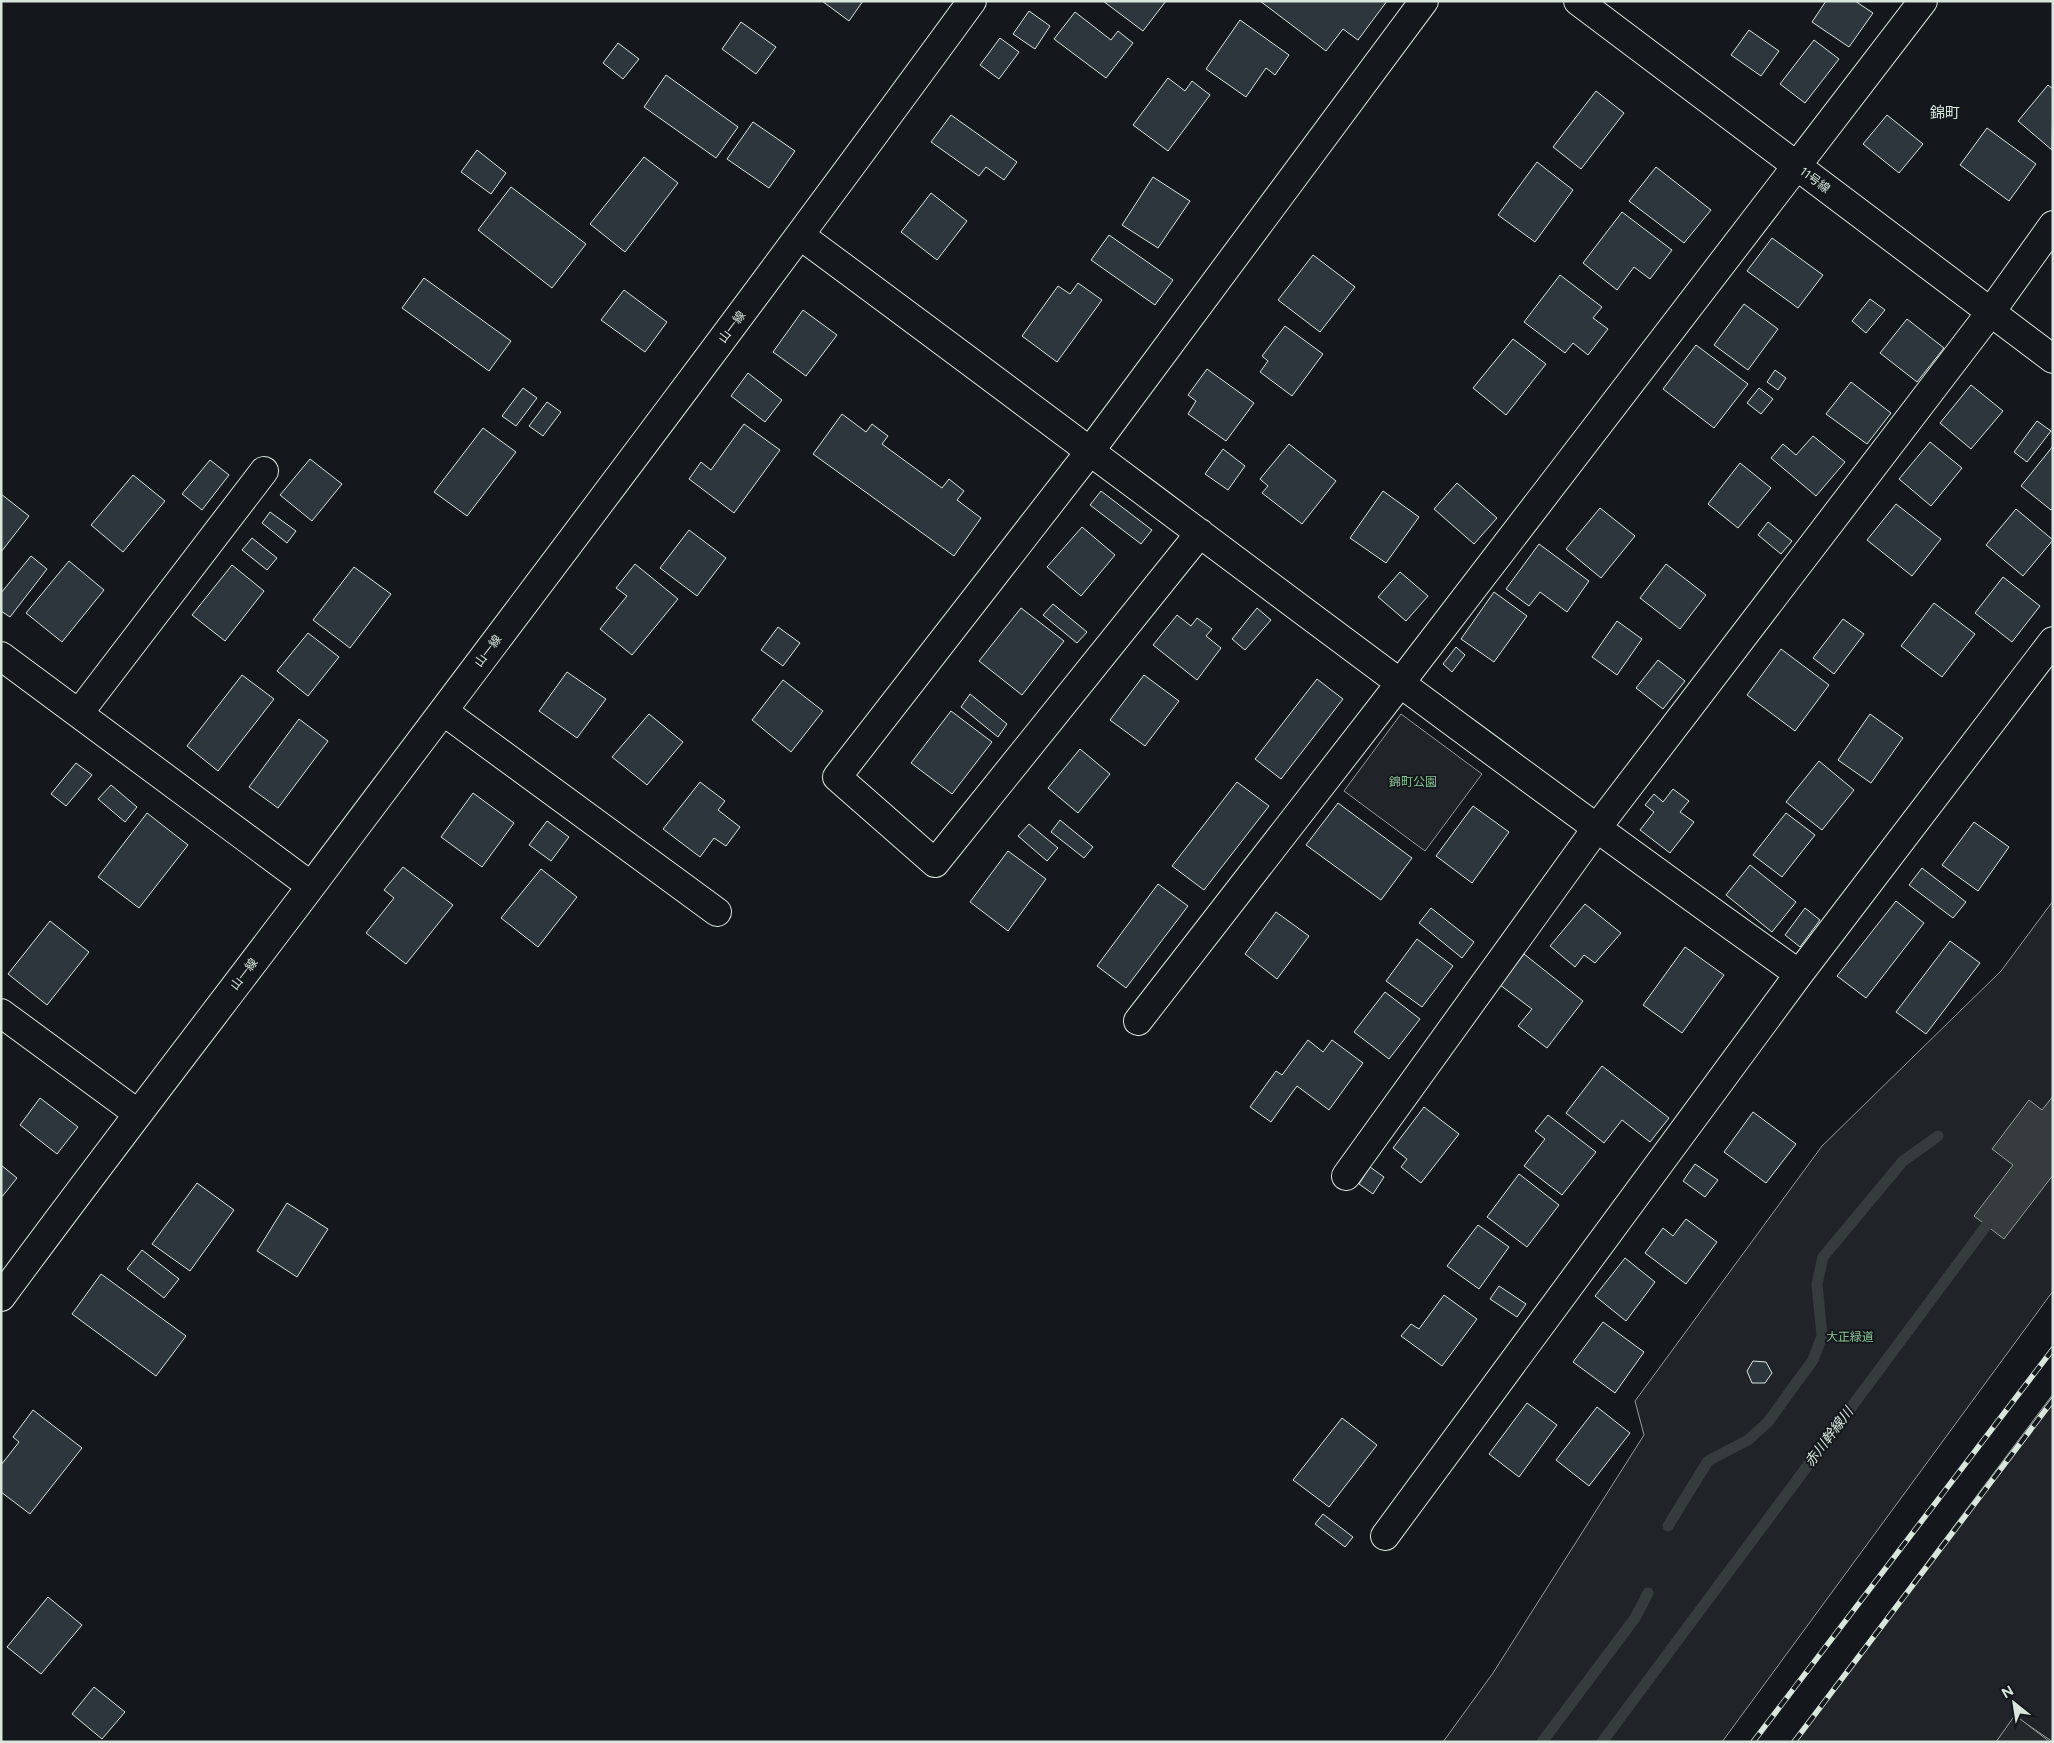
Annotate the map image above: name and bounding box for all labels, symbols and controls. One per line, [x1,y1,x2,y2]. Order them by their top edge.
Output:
district label: 錦町 [1930,104,1960,122]
street label: 11号線 [1797,164,1833,196]
street label: 山一線 [716,308,748,346]
street label: 山一線 [472,632,504,670]
park label: 錦町公園 [1389,775,1437,789]
street label: 山一線 [227,956,261,992]
park label: 大正緑道 [1826,1330,1874,1344]
water label: 赤川幹線川 [1801,1402,1858,1470]
north arrow [1989,1678,2039,1728]
text: N [1999,1682,2017,1702]

